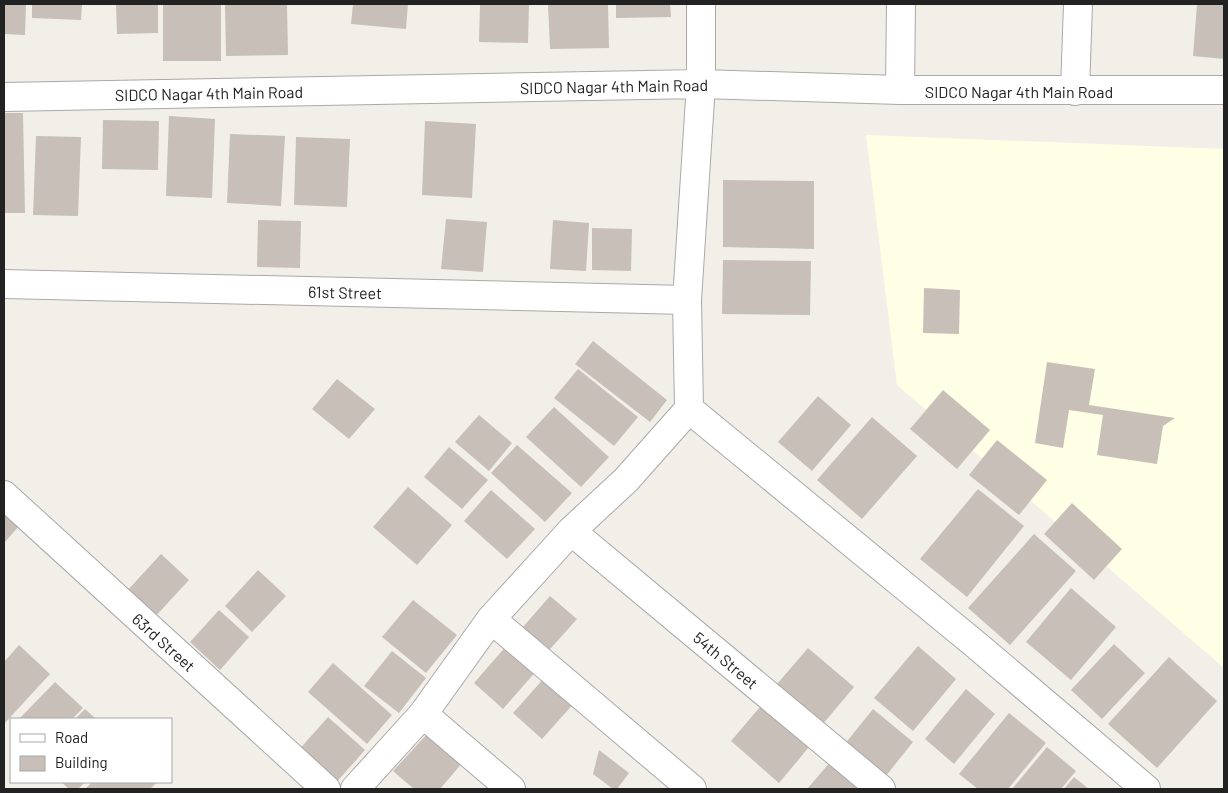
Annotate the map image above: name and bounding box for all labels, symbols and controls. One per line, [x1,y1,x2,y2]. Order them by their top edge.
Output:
street label: SIDCO Nagar 4th Main Road [520,75,708,97]
street label: SIDCO Nagar 4th Main Road [115,82,303,104]
street label: SIDCO Nagar 4th Main Road [925,82,1113,101]
street label: 61st Street [308,282,382,302]
street label: 63rd Street [129,609,199,675]
street label: 54th Street [690,628,762,692]
legend [10,718,172,783]
text: Road [55,728,88,746]
text: Building [55,753,108,771]

